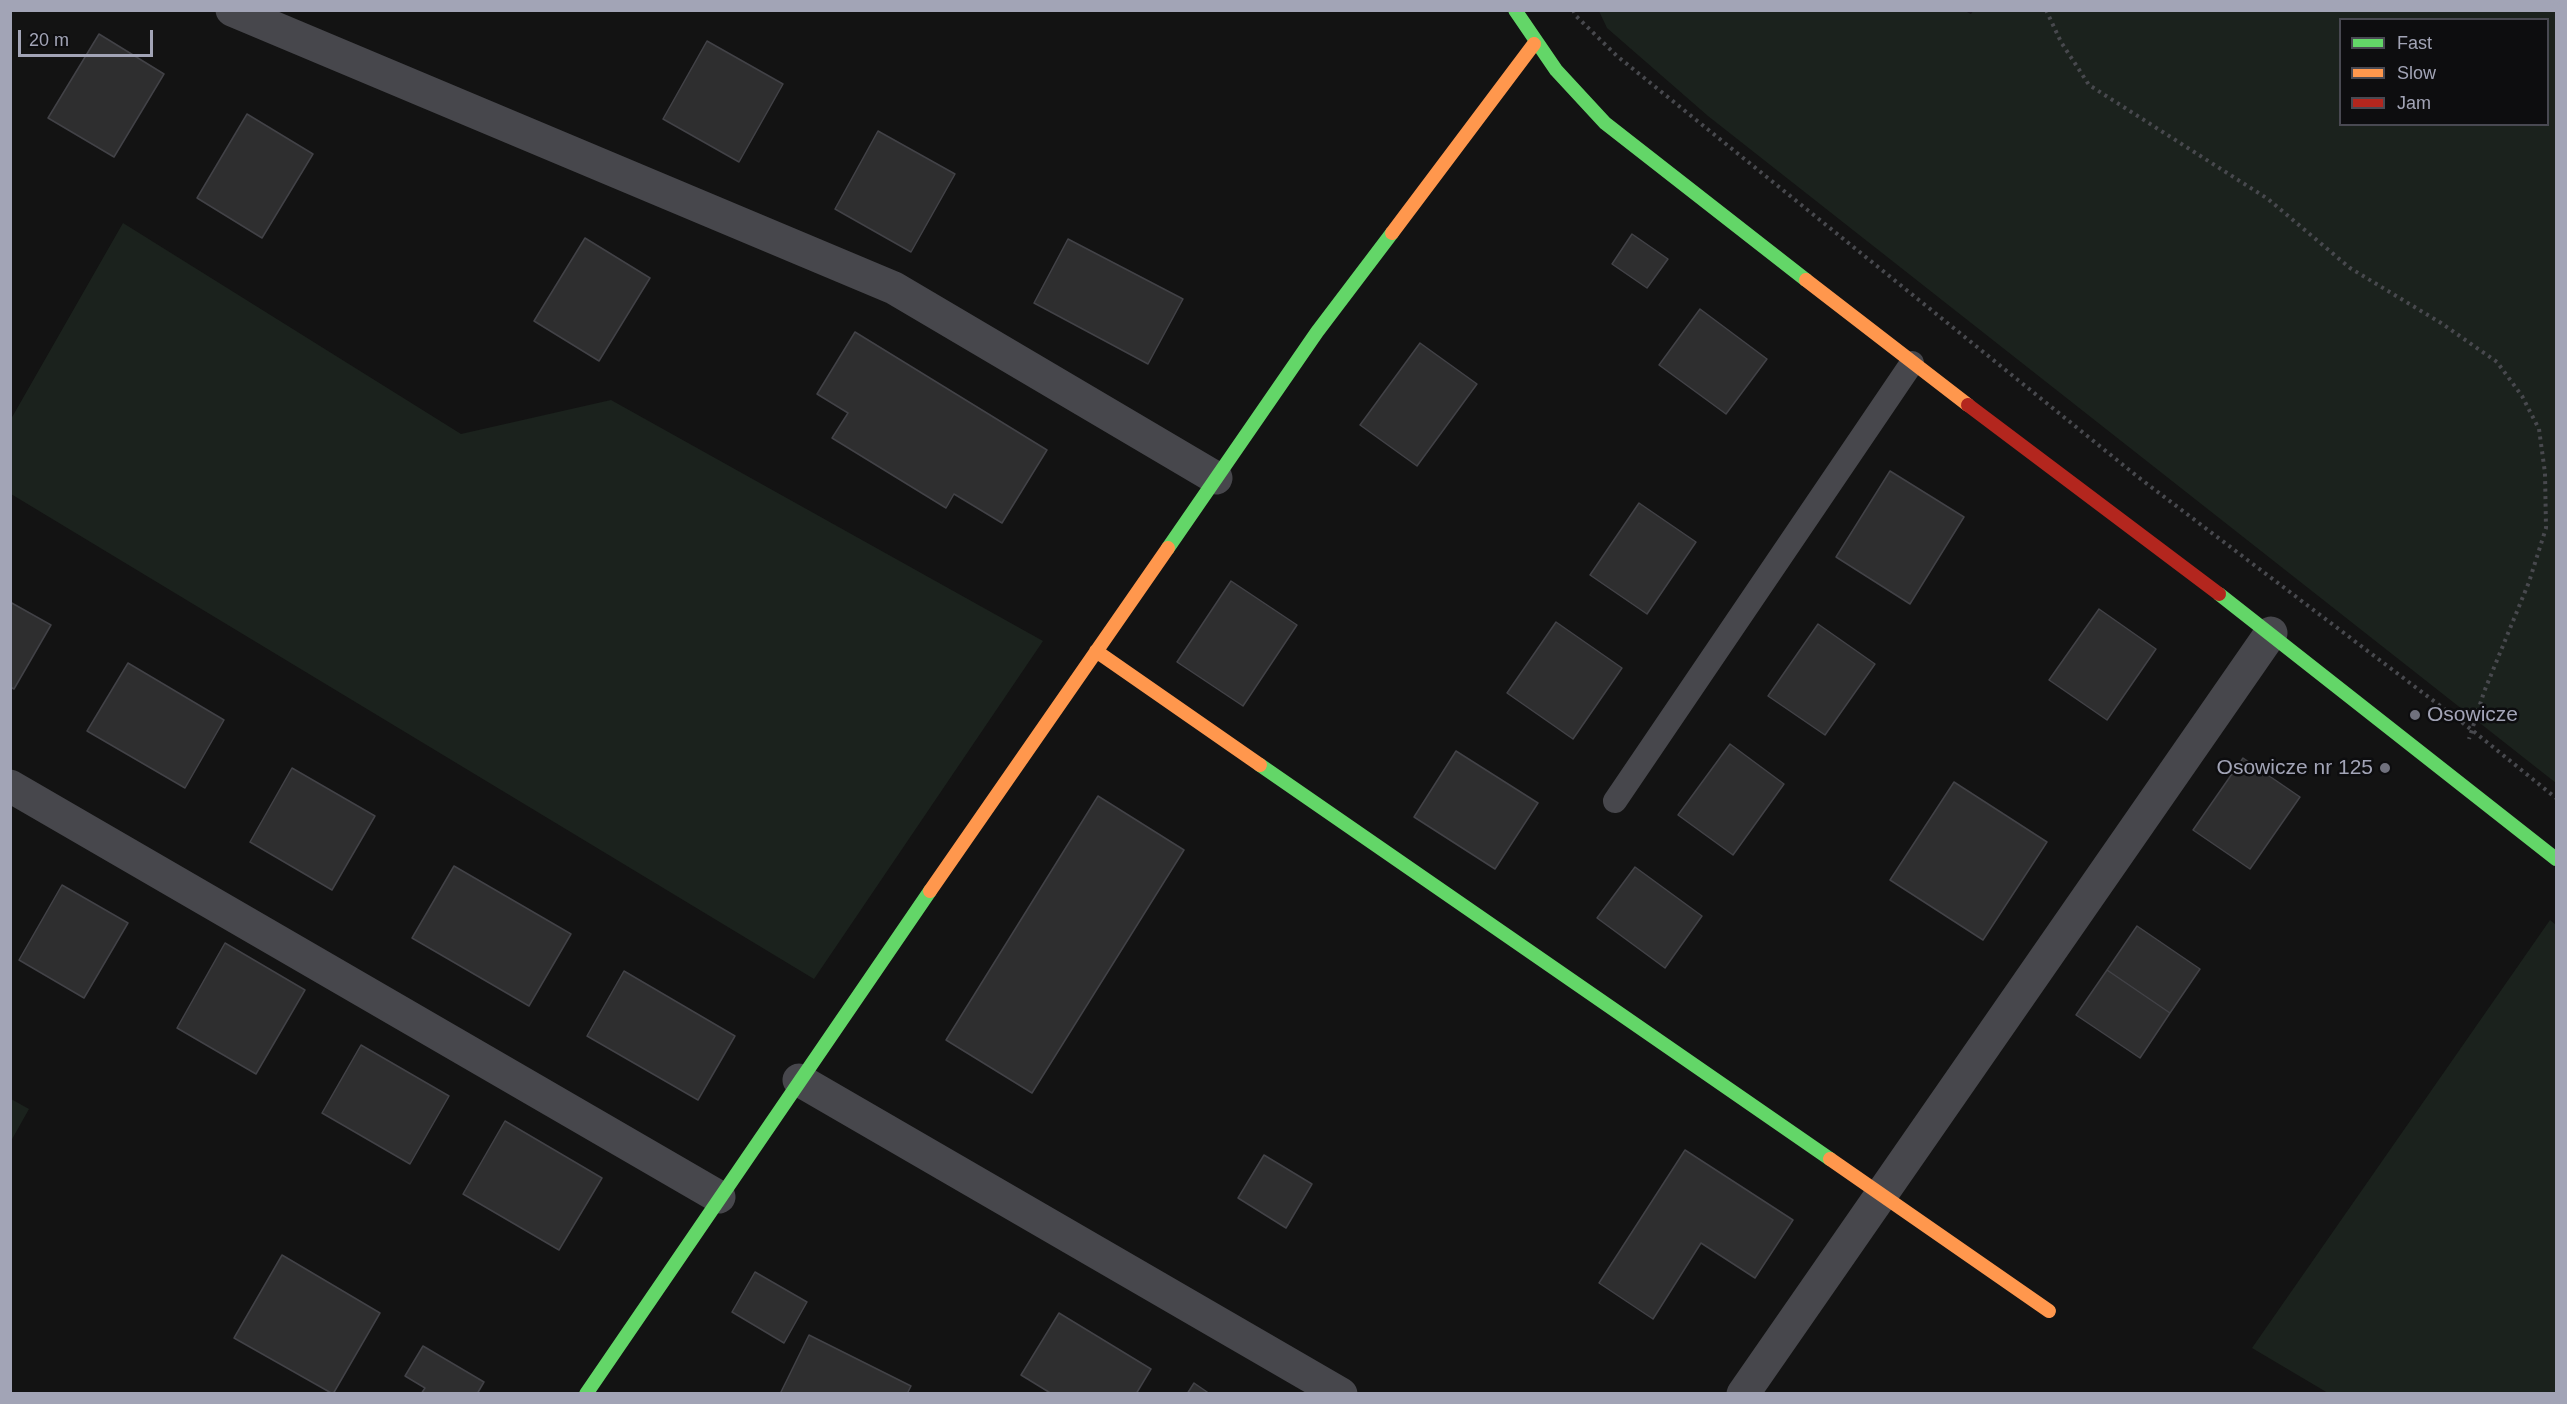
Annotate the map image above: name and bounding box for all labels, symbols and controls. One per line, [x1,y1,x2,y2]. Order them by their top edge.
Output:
scale bar [21,18,156,56]
legend [2339,18,2549,126]
text: 20 m [29,30,69,50]
text: Fast [2397,33,2432,53]
text: Slow [2397,63,2436,83]
text: Jam [2397,93,2431,113]
place label: Osowicze [2427,702,2518,728]
marker: Osowicze [2408,708,2422,722]
place label: Osowicze nr 125 [2217,755,2373,781]
marker: Osowicze nr 125 [2378,761,2392,775]

